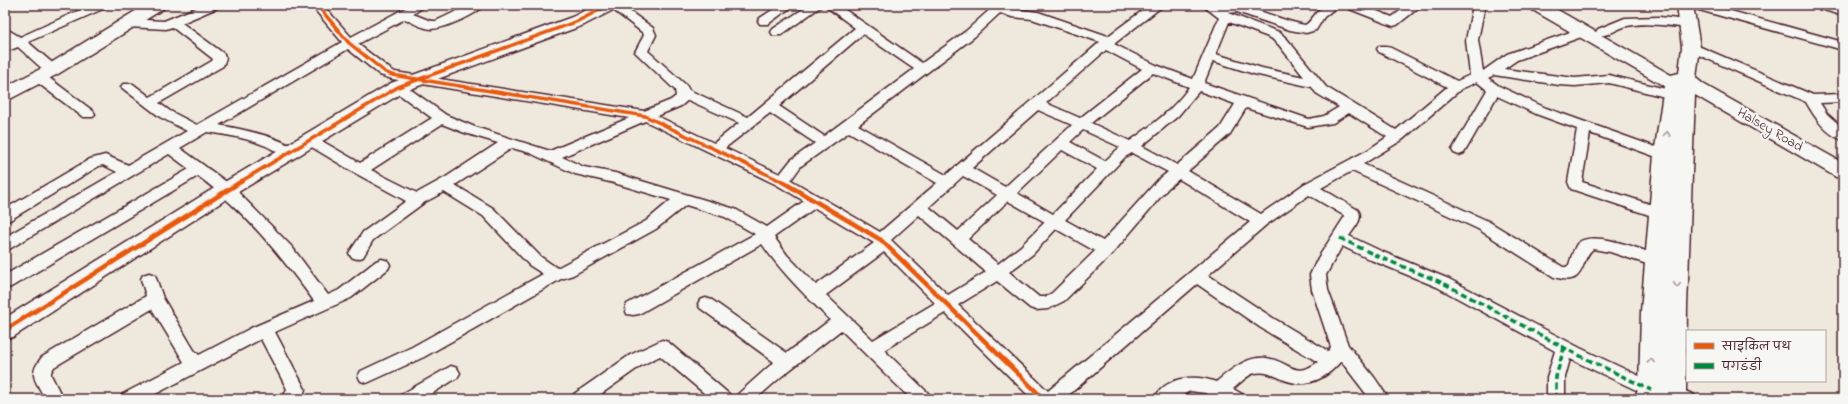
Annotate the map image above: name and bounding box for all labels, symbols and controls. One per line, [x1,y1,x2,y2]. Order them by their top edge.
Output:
street label: Halsey Road [1733,103,1807,158]
one-way arrow [1662,131,1671,137]
one-way arrow [1672,282,1681,288]
legend [1686,330,1826,382]
text: साइकिल पथ [1721,337,1792,356]
text: पगडंडी [1721,357,1763,376]
one-way arrow [1647,358,1655,364]

